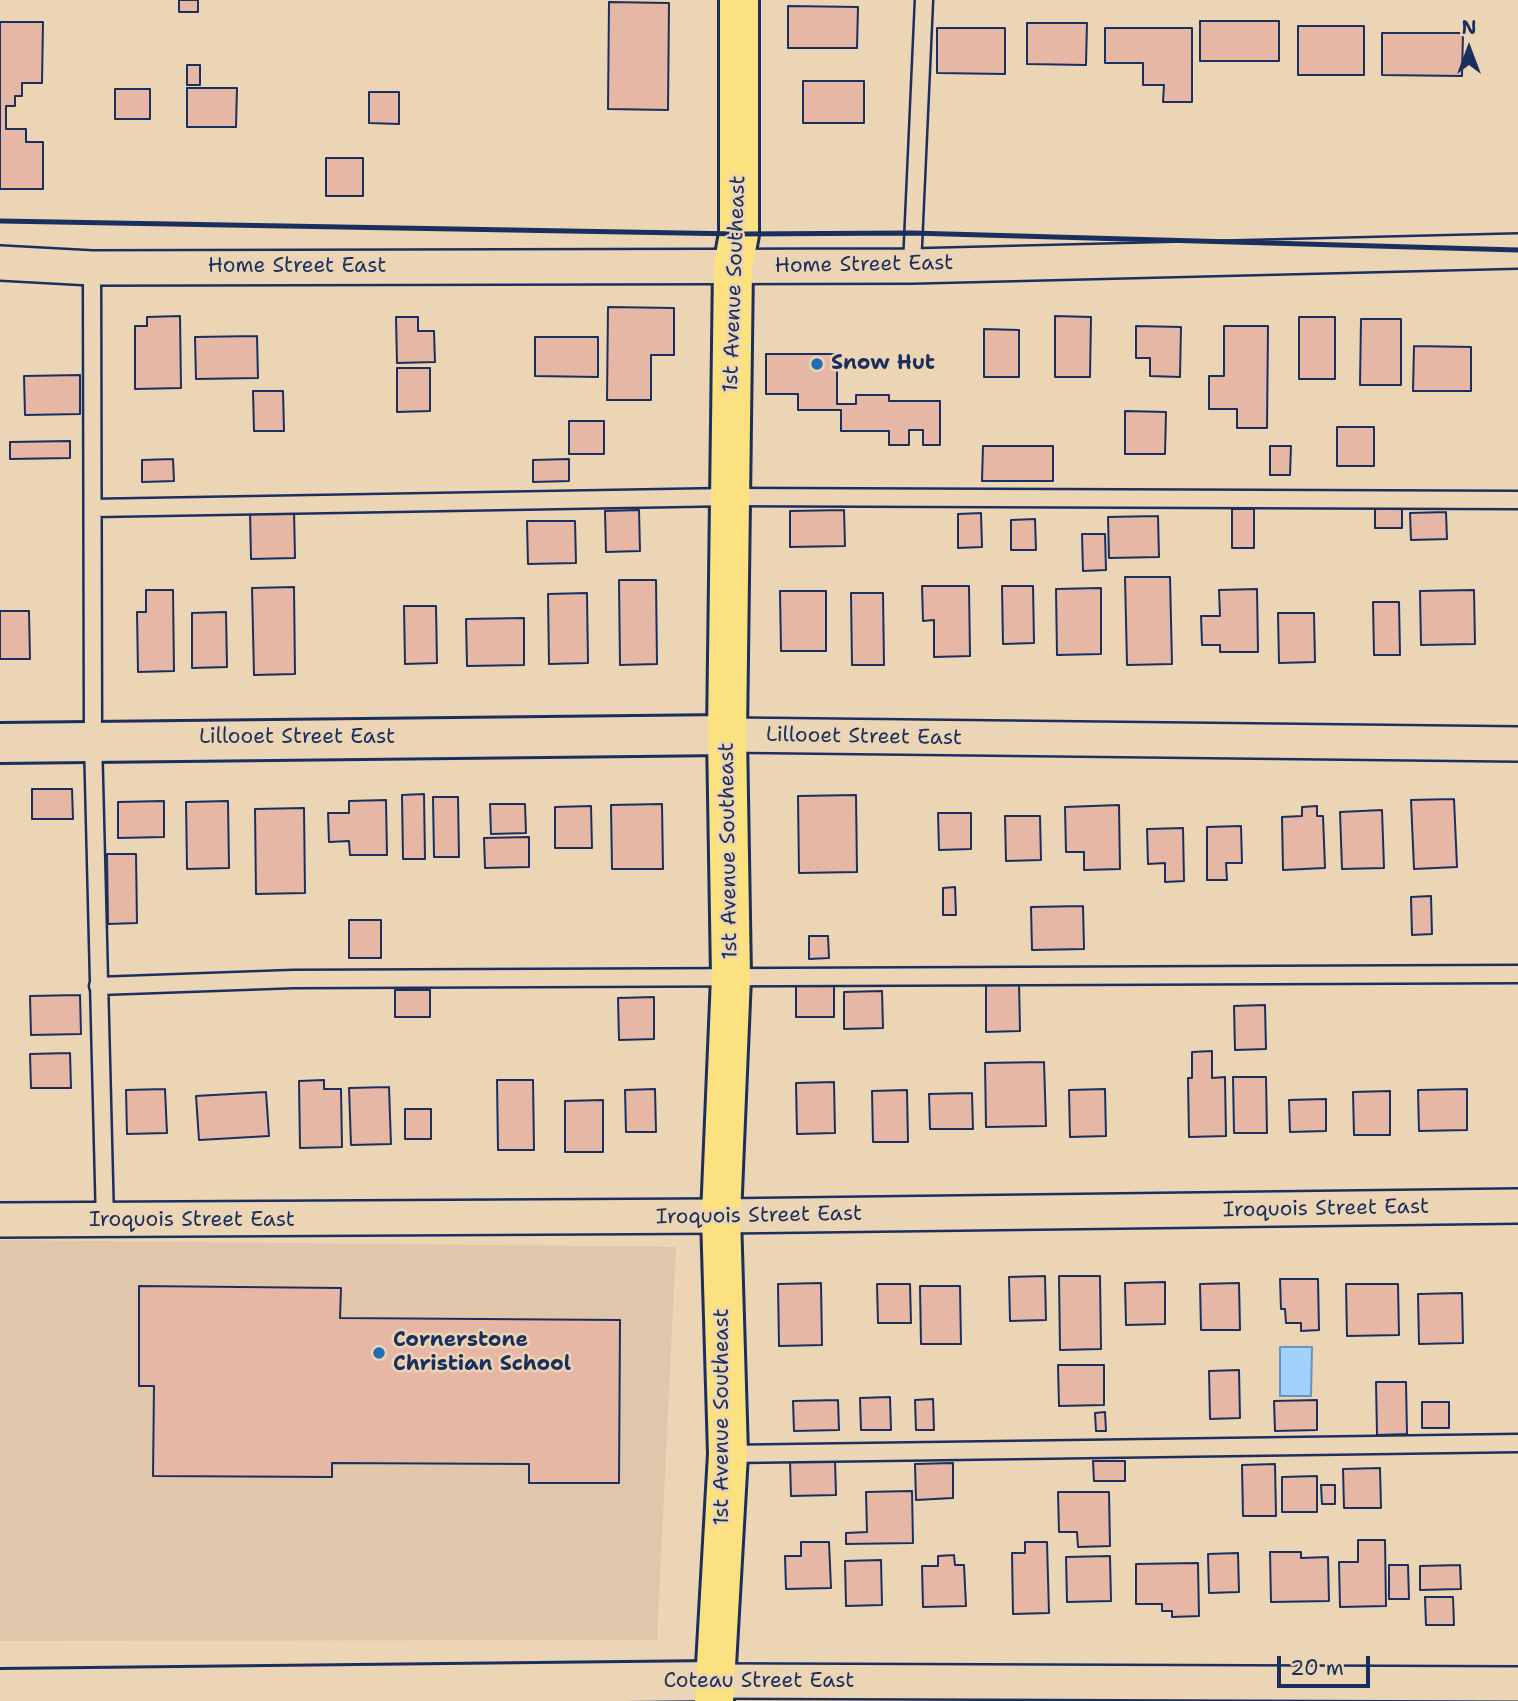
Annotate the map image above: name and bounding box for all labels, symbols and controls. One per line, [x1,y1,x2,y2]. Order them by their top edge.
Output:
north arrow [1434,14,1504,84]
text: N [1461,15,1477,40]
street label: 1st Avenue Southeast [719,175,751,393]
street label: Home Street East [774,251,954,279]
street label: Home Street East [208,254,386,280]
place label: Snow Hut [831,351,935,377]
marker: Snow Hut [809,356,825,372]
street label: Lillooet Street East [766,723,962,751]
street label: Lillooet Street East [199,725,395,751]
street label: 1st Avenue Southeast [715,742,743,960]
street label: Iroquois Street East [1223,1195,1429,1223]
street label: Iroquois Street East [656,1202,862,1230]
street label: Iroquois Street East [89,1208,295,1234]
street label: 1st Avenue Southeast [710,1308,736,1526]
place label: Cornerstone Christian School [393,1328,571,1378]
marker: Cornerstone Christian School [371,1345,387,1361]
scale bar [1280,1642,1373,1686]
text: 20 m [1290,1654,1344,1682]
street label: Coteau Street East [663,1669,855,1695]

